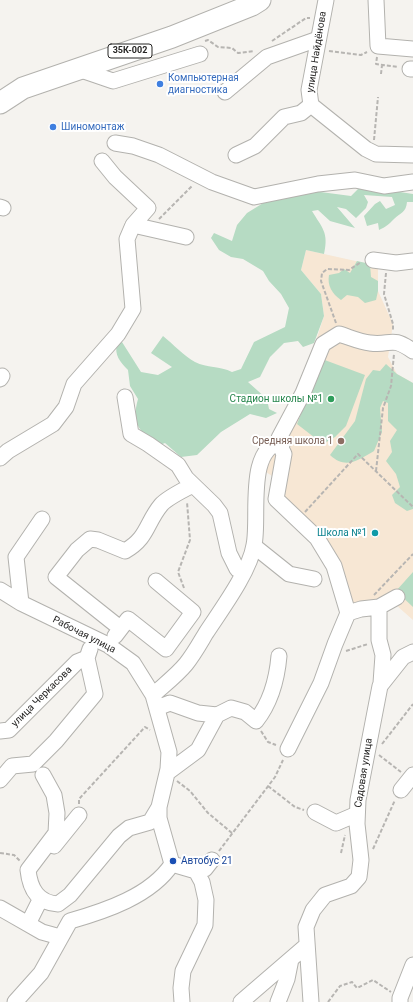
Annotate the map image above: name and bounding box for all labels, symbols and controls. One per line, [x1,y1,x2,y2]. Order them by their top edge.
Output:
street label: улица Найдёнова [305,10,329,94]
road number: 35К-002 [108,44,152,58]
place label: Компьютерная диагностика [168,72,239,96]
marker: Компьютерная диагностика [155,79,165,89]
place label: Шиномонтаж [61,121,124,133]
marker: Шиномонтаж [48,122,58,132]
place label: Стадион школы №1 [230,393,323,405]
marker: Стадион школы №1 [326,394,336,404]
place label: Средняя школа 1 [252,435,333,447]
marker: Средняя школа 1 [336,436,346,446]
place label: Школа №1 [317,527,367,539]
marker: Школа №1 [370,528,380,538]
street label: Рабочая улица [50,614,118,656]
street label: улица Черкасова [9,664,75,730]
street label: Садовая улица [353,737,375,809]
place label: Автобус 21 [181,855,233,867]
marker: Автобус 21 [168,856,178,866]

